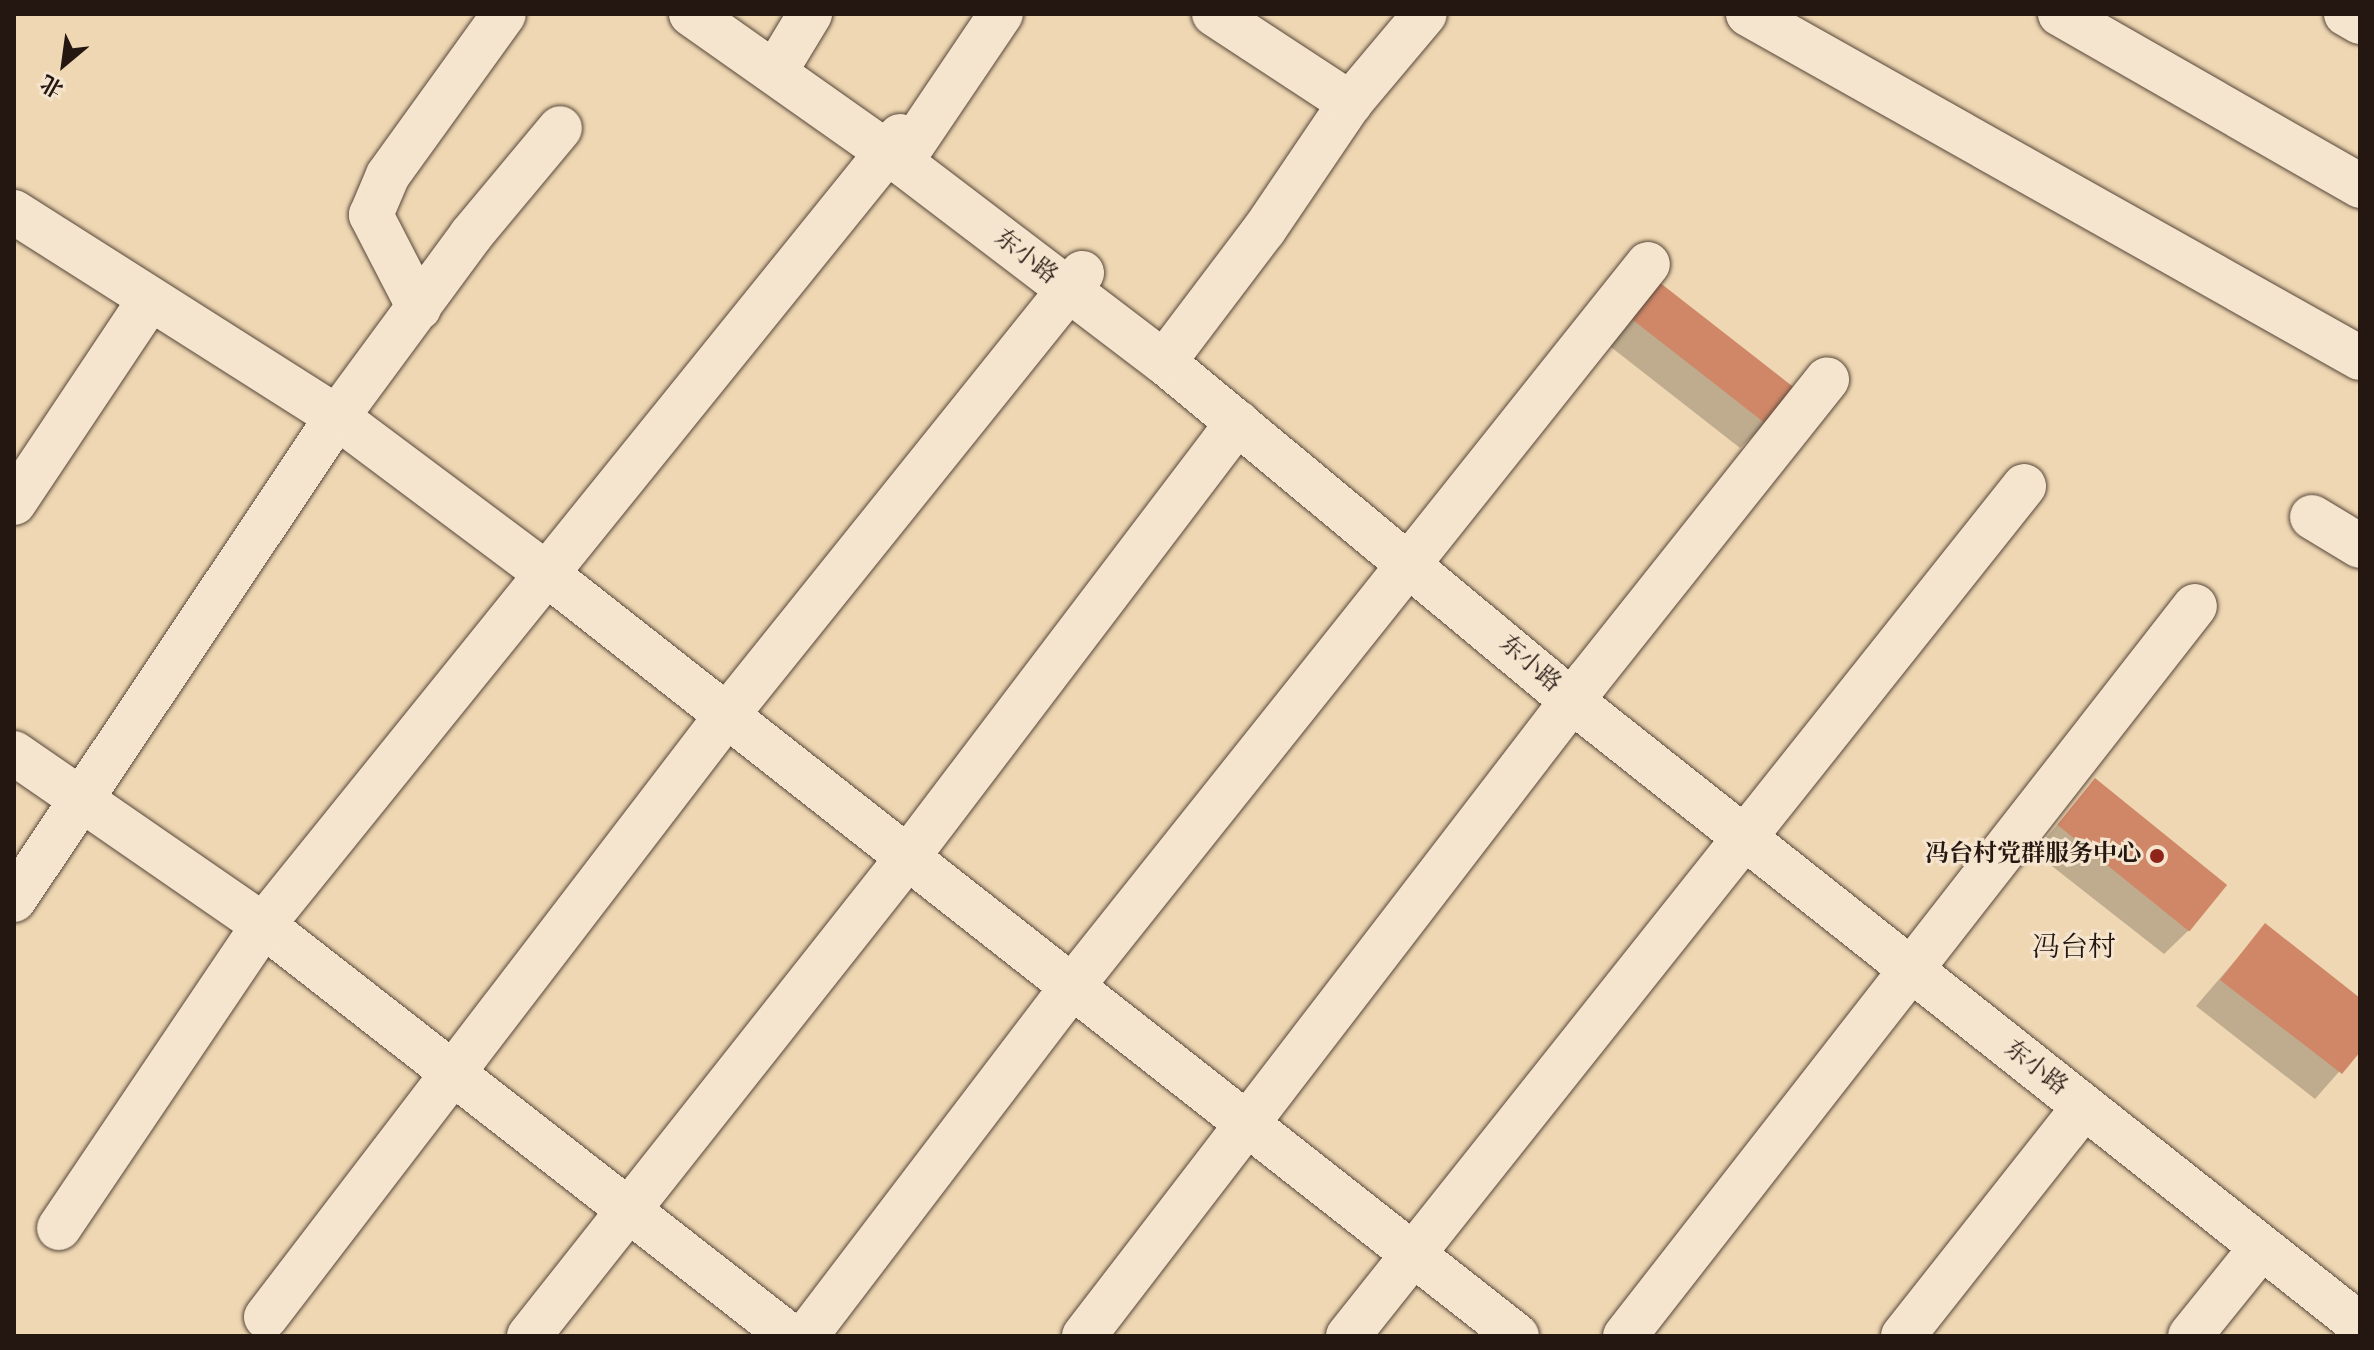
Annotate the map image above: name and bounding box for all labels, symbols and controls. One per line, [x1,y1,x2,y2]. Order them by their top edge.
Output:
north arrow [24,24,104,104]
text: 北 [37,70,67,100]
street label: 东小路 [988,224,1062,292]
street label: 东小路 [1492,631,1566,699]
place label: 冯台村党群服务中心 [1925,842,2141,870]
marker: 冯台村党群服务中心 [2148,847,2166,865]
district label: 冯台村 [2032,932,2116,966]
street label: 东小路 [1998,1035,2072,1103]

